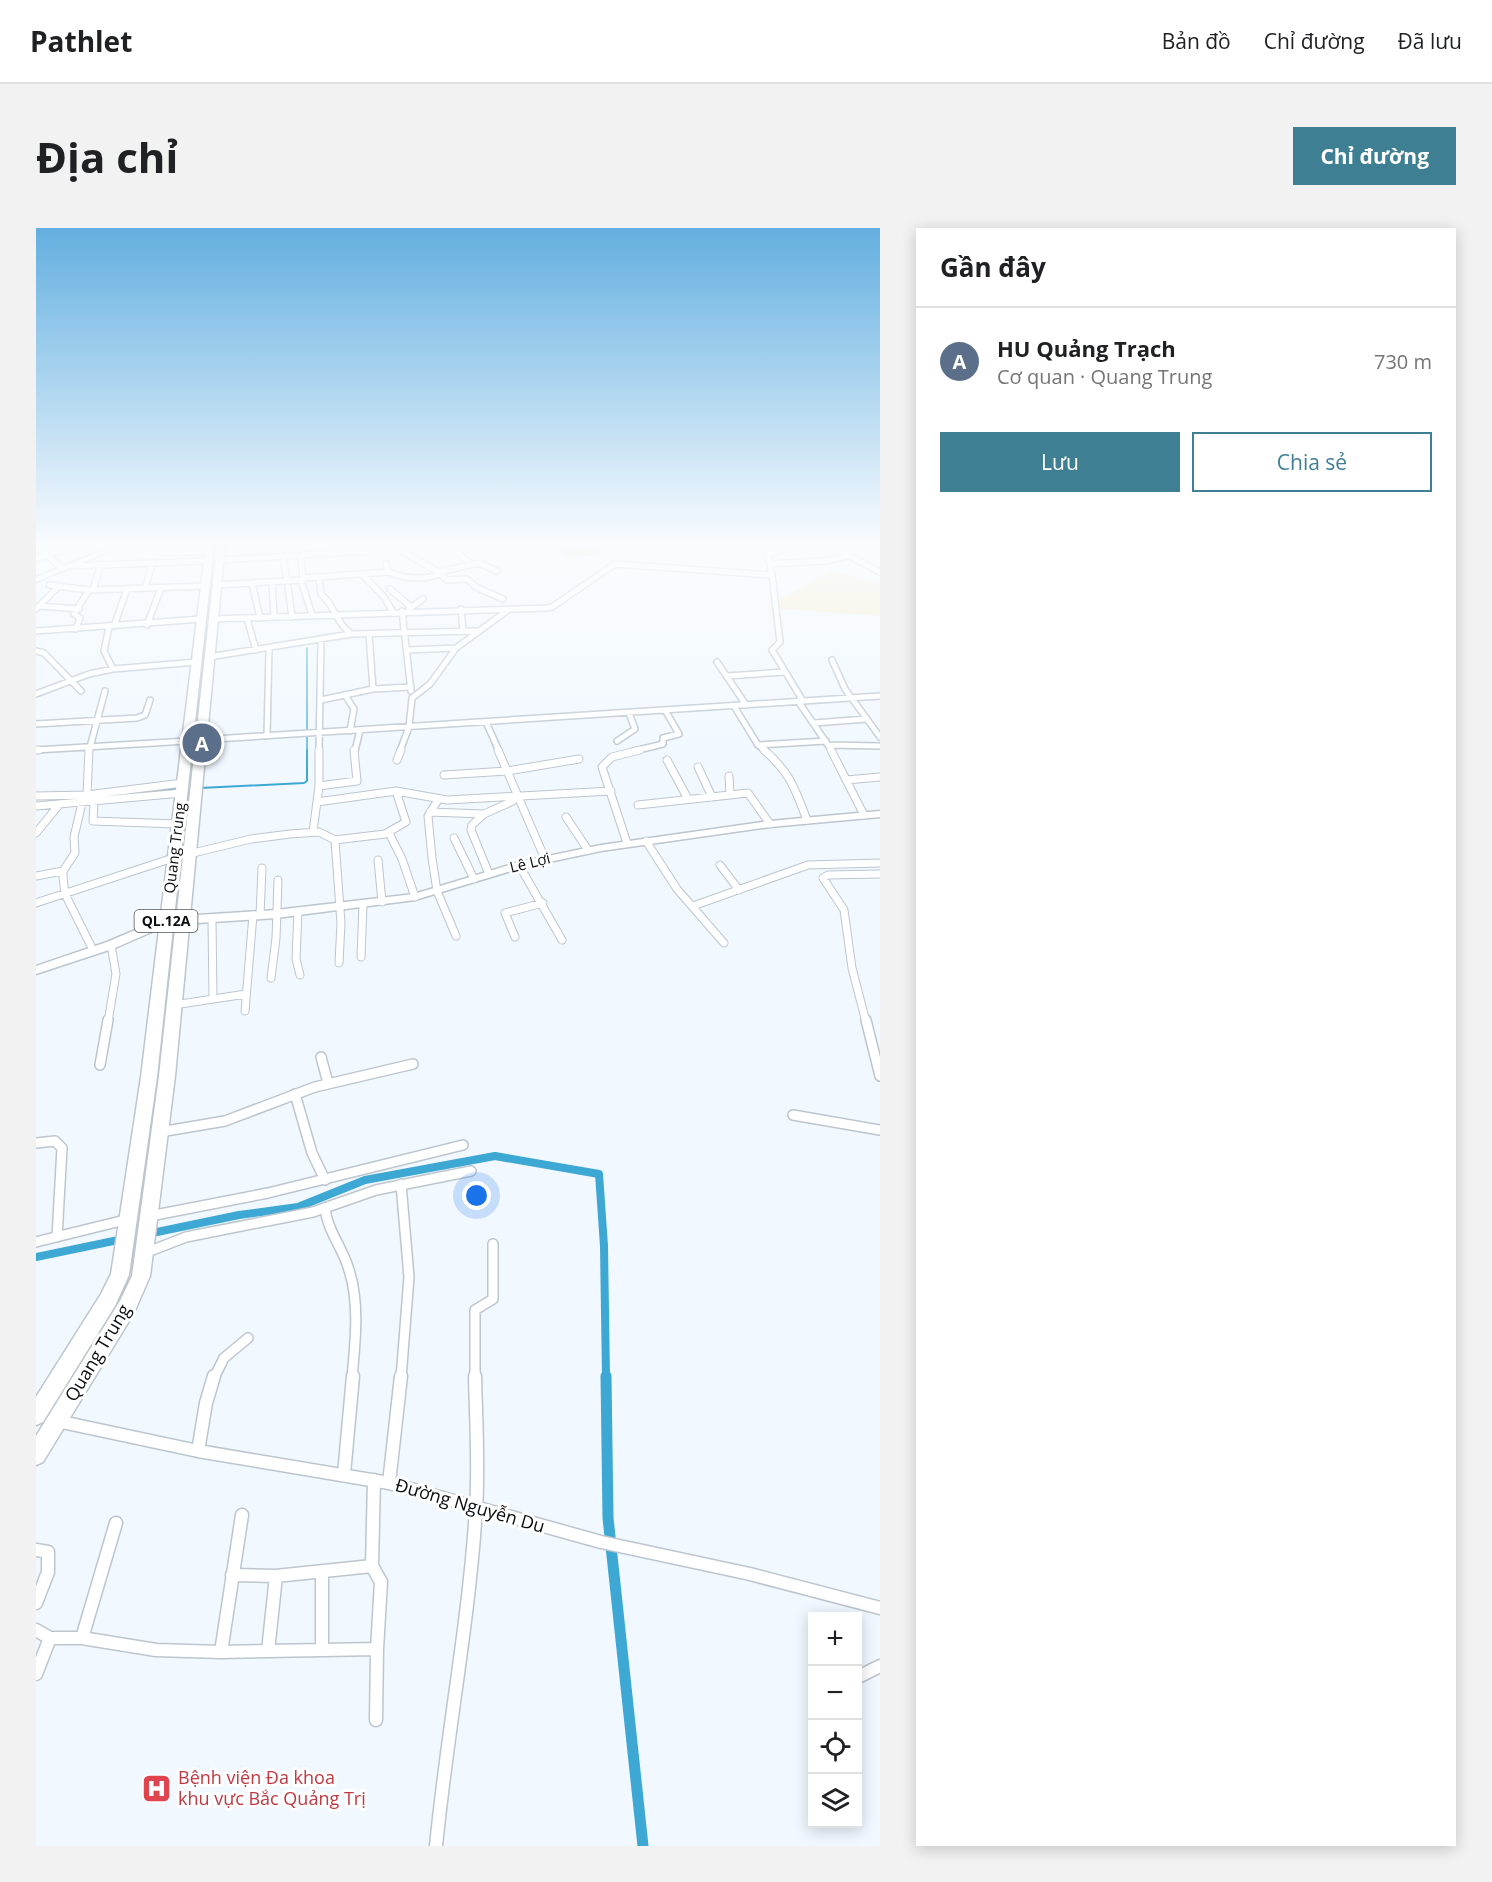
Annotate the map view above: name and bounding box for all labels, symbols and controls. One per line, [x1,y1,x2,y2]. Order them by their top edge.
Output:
text: Pathlet [30,22,132,60]
text: Bản đồ [1162,27,1231,55]
text: Chỉ đường [1264,27,1365,55]
text: Đã lưu [1398,27,1462,55]
button: Chỉ đường [1293,127,1456,185]
text: Địa chỉ [36,128,178,185]
text: Gần đây [940,249,1046,285]
text: HU Quảng Trạch [997,333,1176,363]
text: A [953,348,966,375]
text: 730 m [1374,348,1432,375]
text: Cơ quan · Quang Trung [997,363,1212,390]
button: Lưu [940,432,1180,492]
button: Chia sẻ [1192,432,1432,492]
pin: A [182,720,222,766]
street label: Quang Trung [159,801,190,894]
street label: Lê Lợi [507,847,552,877]
road number: QL.12A [134,910,198,932]
your location [462,1181,491,1210]
street label: Quang Trung [59,1299,136,1406]
street label: Đường Nguyễn Du [393,1472,548,1538]
map controls [808,1612,862,1828]
button: + [808,1612,862,1666]
button: − [808,1666,862,1720]
button: locate [808,1720,862,1774]
place label: Bệnh viện Đa khoa khu vực Bắc Quảng Trị [178,1765,366,1810]
hospital icon: Bệnh viện Đa khoa khu vực Bắc Quảng Trị [141,1772,173,1804]
button: layers [808,1774,862,1828]

